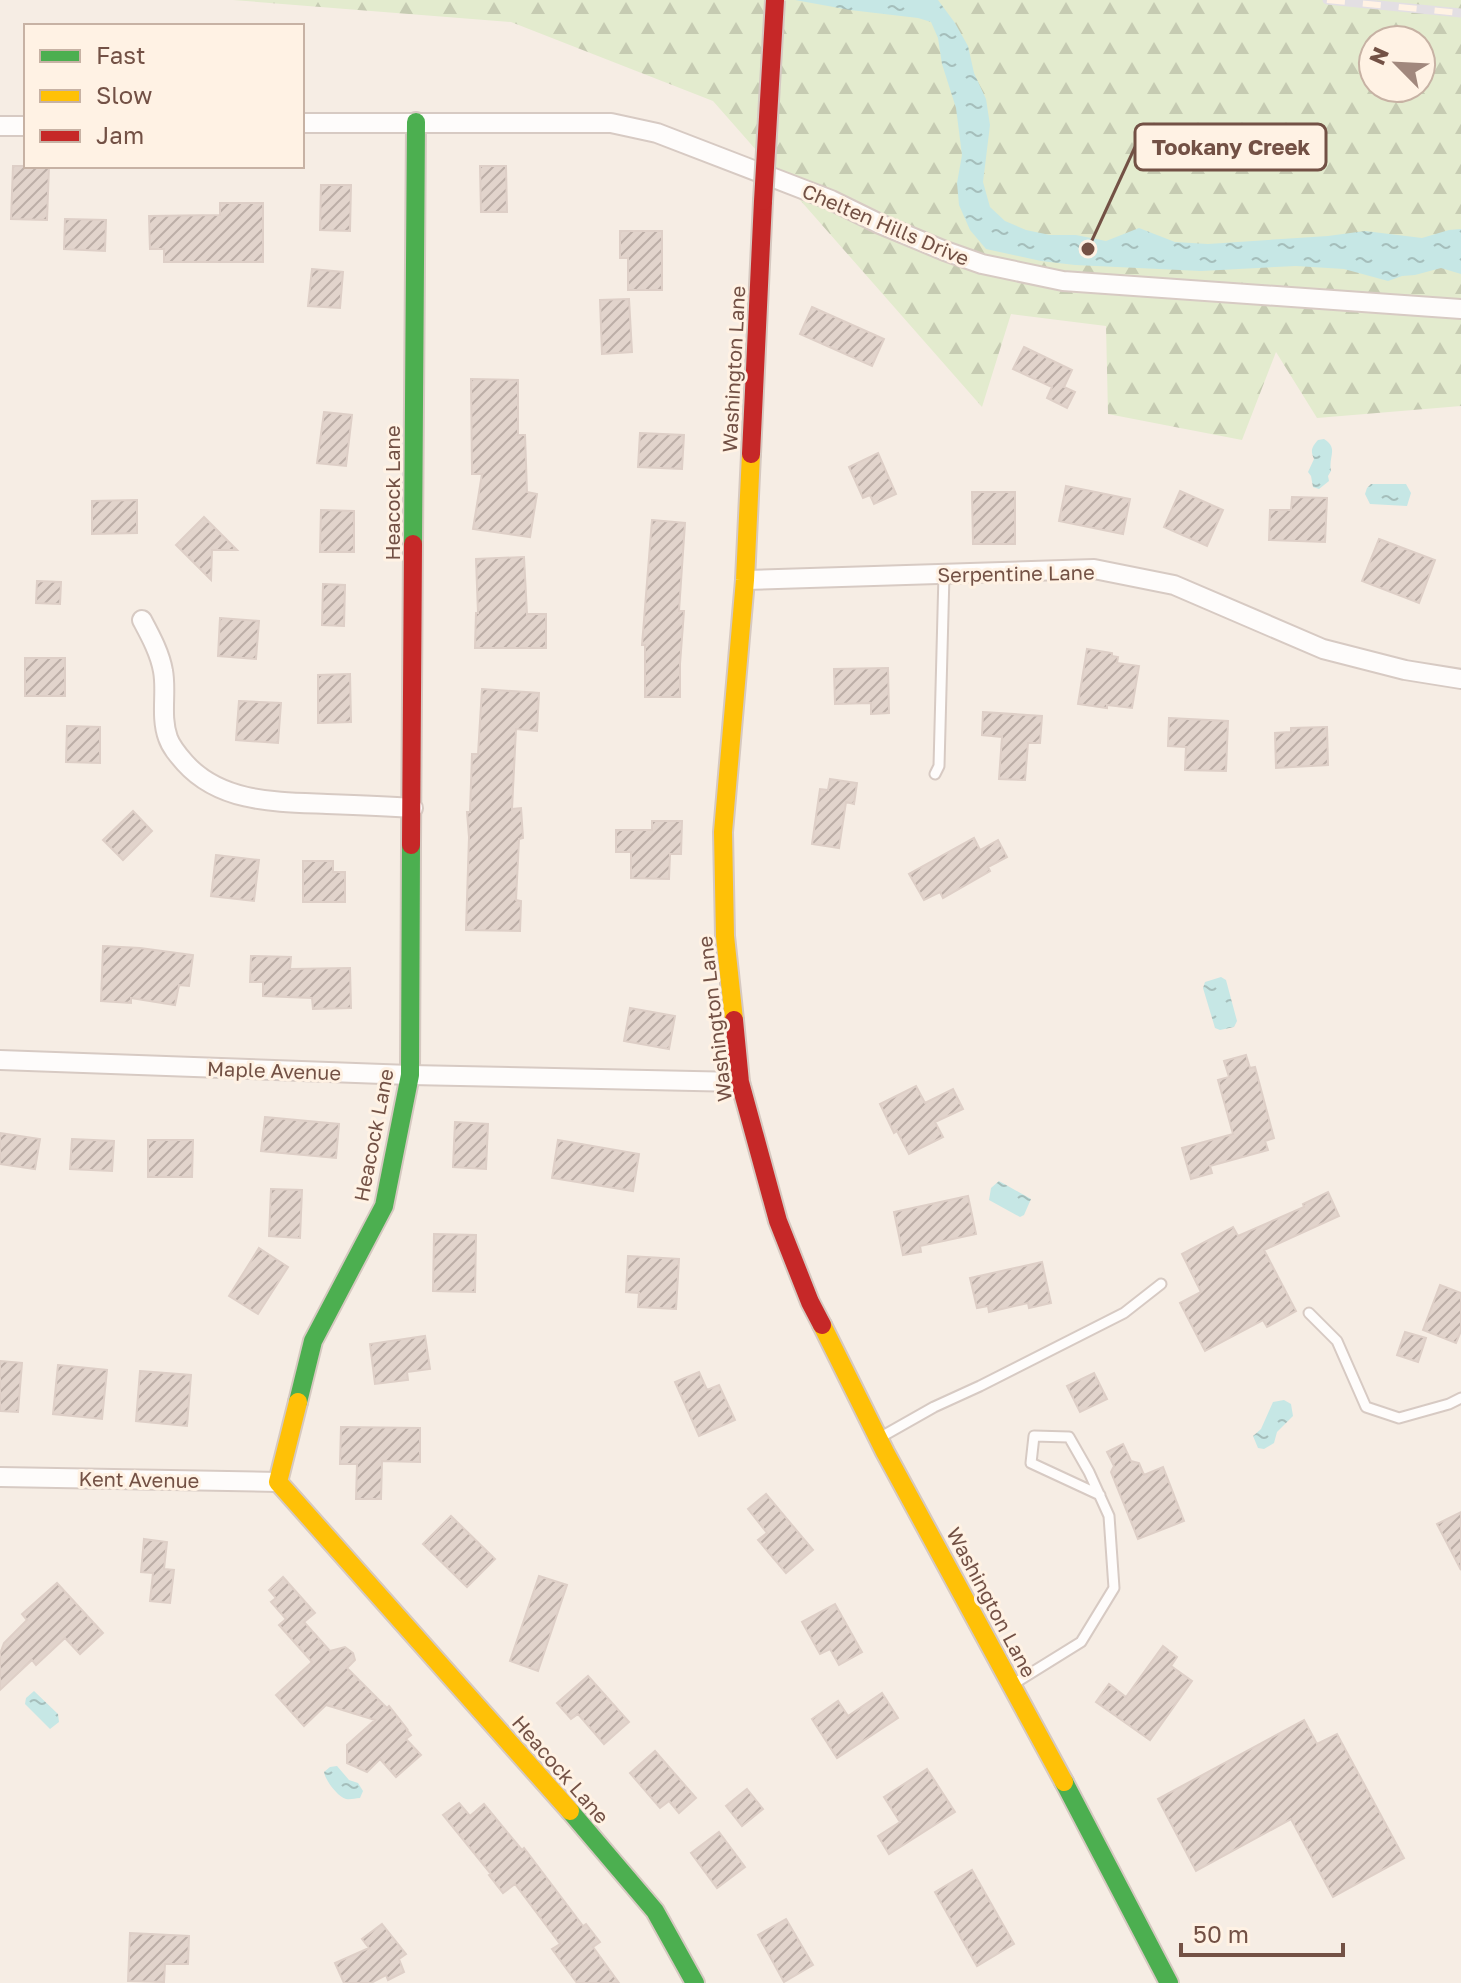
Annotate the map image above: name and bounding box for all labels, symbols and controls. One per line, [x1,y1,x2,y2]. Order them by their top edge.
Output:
legend [24,24,304,168]
north arrow [1357,24,1437,104]
text: Fast [96,40,146,69]
text: N [1363,43,1394,69]
text: Slow [96,80,152,109]
text: Jam [96,120,144,149]
callout: Tookany Creek [1135,124,1326,170]
text: Tookany Creek [1152,133,1310,160]
street label: Chelten Hills Drive [799,178,973,270]
street label: Washington Lane [717,285,749,453]
street label: Heacock Lane [380,426,404,561]
street label: Serpentine Lane [937,560,1095,586]
street label: Washington Lane [692,935,736,1103]
street label: Maple Avenue [207,1056,341,1084]
street label: Heacock Lane [348,1066,398,1204]
street label: Kent Avenue [78,1466,200,1492]
street label: Washington Lane [942,1523,1042,1681]
street label: Heacock Lane [508,1710,614,1828]
scale bar [1181,1907,1343,1957]
text: 50 m [1193,1919,1249,1948]

